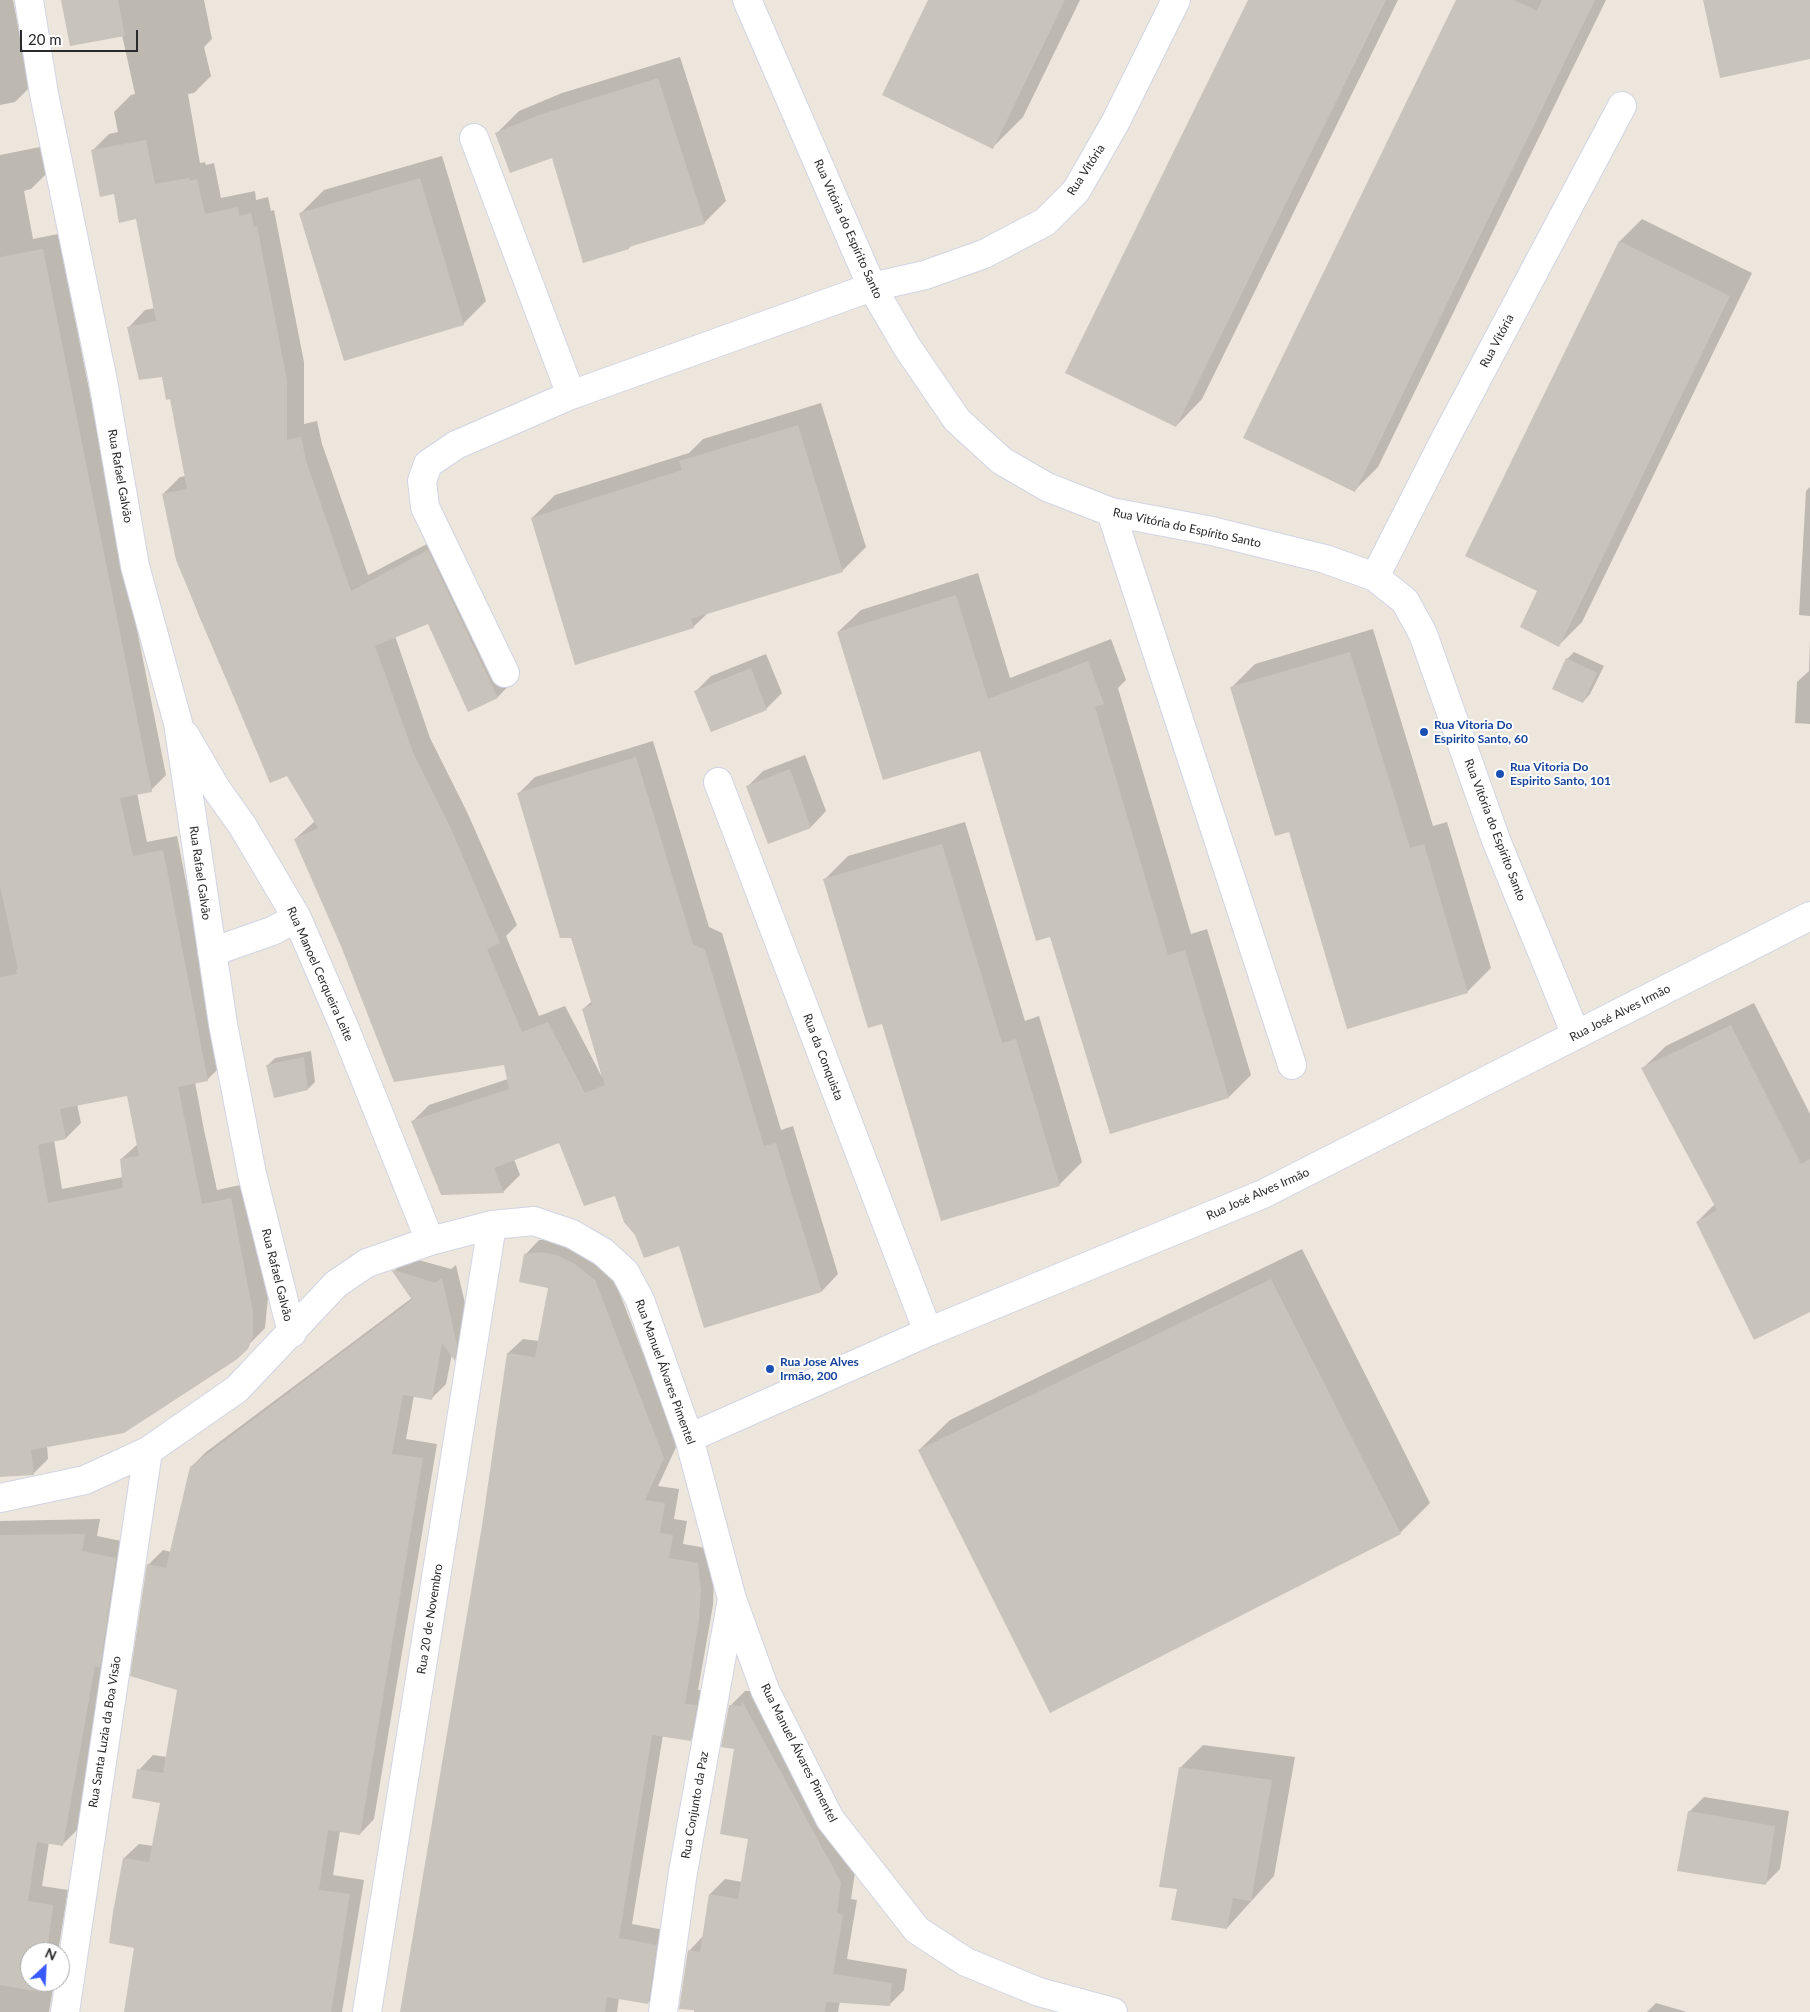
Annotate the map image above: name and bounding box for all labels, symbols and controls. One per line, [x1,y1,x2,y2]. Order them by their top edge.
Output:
scale bar [22,20,140,52]
text: 20 m [28,30,62,48]
street label: Rua Vitória [1064,142,1108,198]
street label: Rua Vitória do Espírito Santo [811,157,885,301]
street label: Rua Vitória [1477,312,1517,370]
street label: Rua Rafael Galvão [105,428,135,524]
street label: Rua Vitória do Espírito Santo [1112,505,1262,551]
place label: Rua Vitoria Do Espirito Santo, 60 [1434,718,1528,746]
marker: Rua Vitoria Do Espirito Santo, 60 [1418,726,1430,738]
street label: Rua Vitória do Espírito Santo [1461,757,1529,903]
place label: Rua Vitoria Do Espirito Santo, 101 [1510,760,1611,788]
marker: Rua Vitoria Do Espirito Santo, 101 [1494,768,1506,780]
street label: Rua Rafael Galvão [186,825,214,921]
street label: Rua Manoel Cerqueira Leite [284,905,356,1043]
street label: Rua José Alves Irmão [1567,981,1673,1045]
street label: Rua da Conquista [800,1012,846,1102]
street label: Rua José Alves Irmão [1204,1165,1312,1223]
street label: Rua Rafael Galvão [259,1227,295,1323]
street label: Rua Manuel Álvares Pimentel [632,1297,698,1447]
place label: Rua Jose Alves Irmão, 200 [780,1355,859,1383]
marker: Rua Jose Alves Irmão, 200 [764,1363,776,1375]
street label: Rua 20 de Novembro [414,1563,446,1675]
street label: Rua Santa Luzia da Boa Visão [86,1655,124,1809]
street label: Rua Manuel Álvares Pimentel [758,1681,840,1825]
street label: Rua Conjunto da Paz [678,1750,712,1860]
north arrow [20,1942,70,1992]
text: N [43,1944,60,1964]

